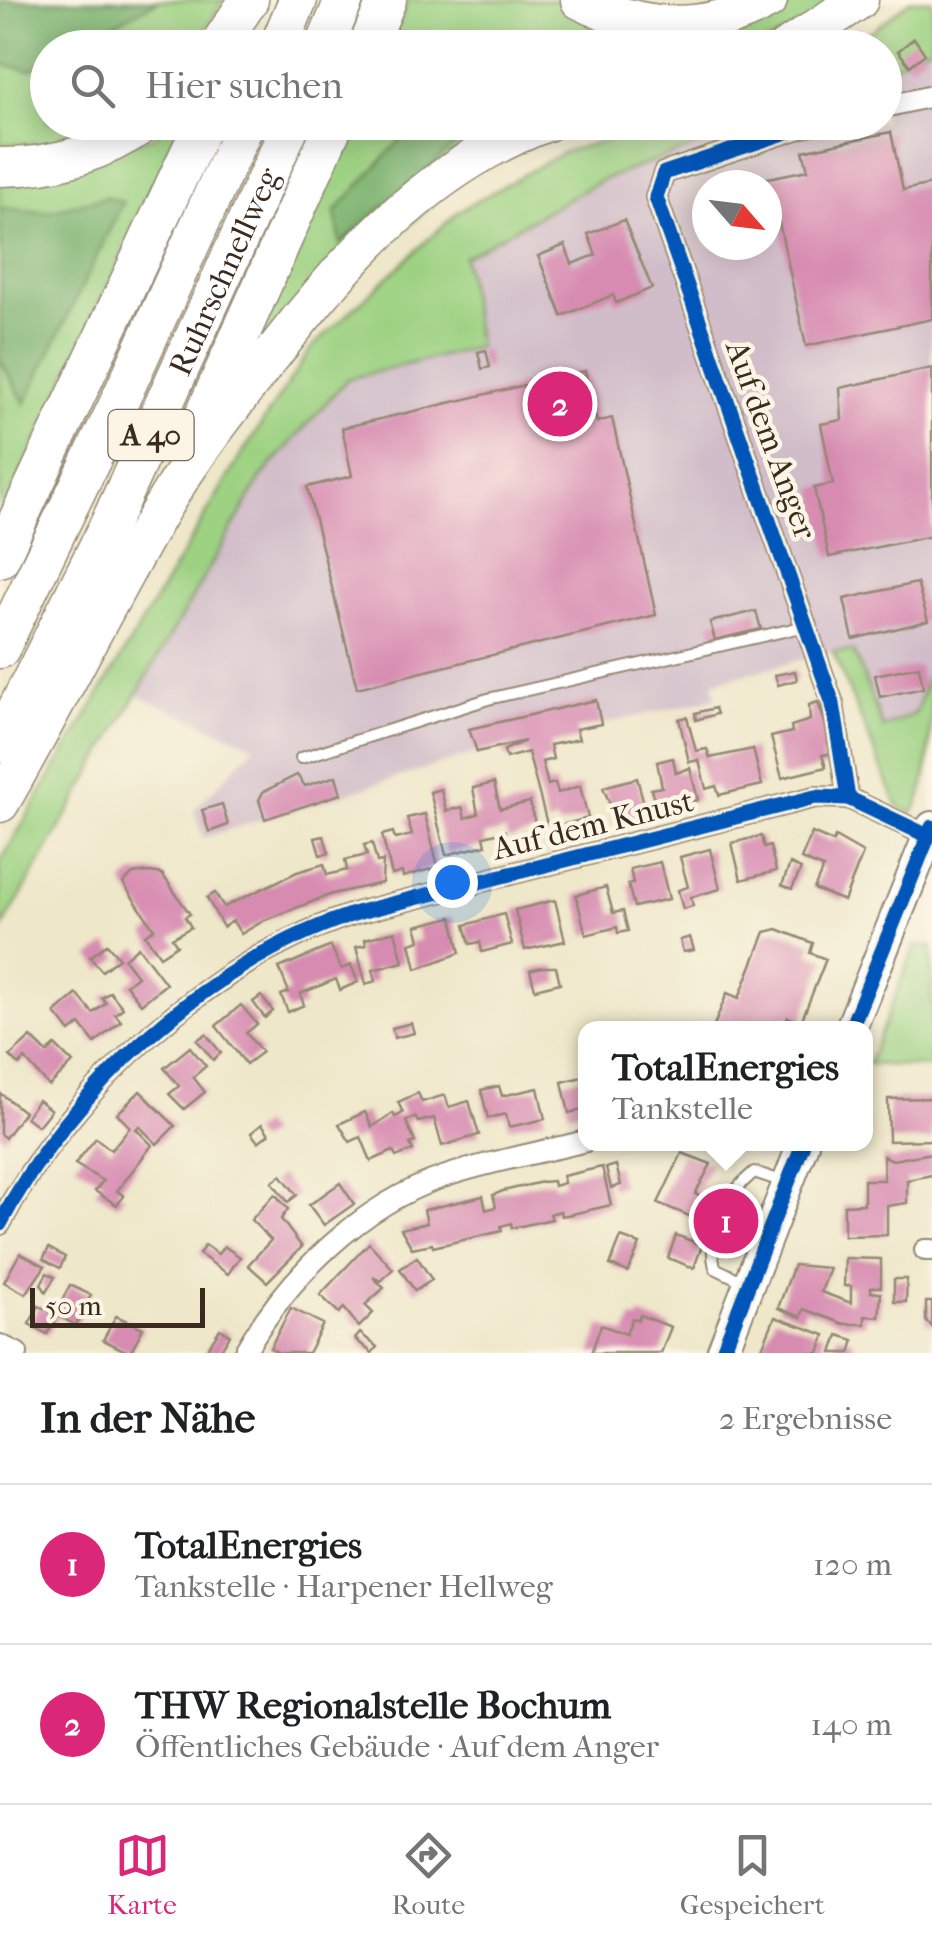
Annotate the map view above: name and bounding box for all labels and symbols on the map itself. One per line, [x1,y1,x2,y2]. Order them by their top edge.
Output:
street label: Ruhrschnellweg [161,161,288,381]
north arrow [692,170,782,260]
street label: Auf dem Anger [717,334,824,545]
pin: 2 [528,366,592,442]
road number: A 40 [108,410,194,460]
street label: Auf dem Knust [487,782,698,868]
your location [427,857,478,908]
pin: 1 [694,1184,758,1258]
scale bar [30,1283,205,1328]

